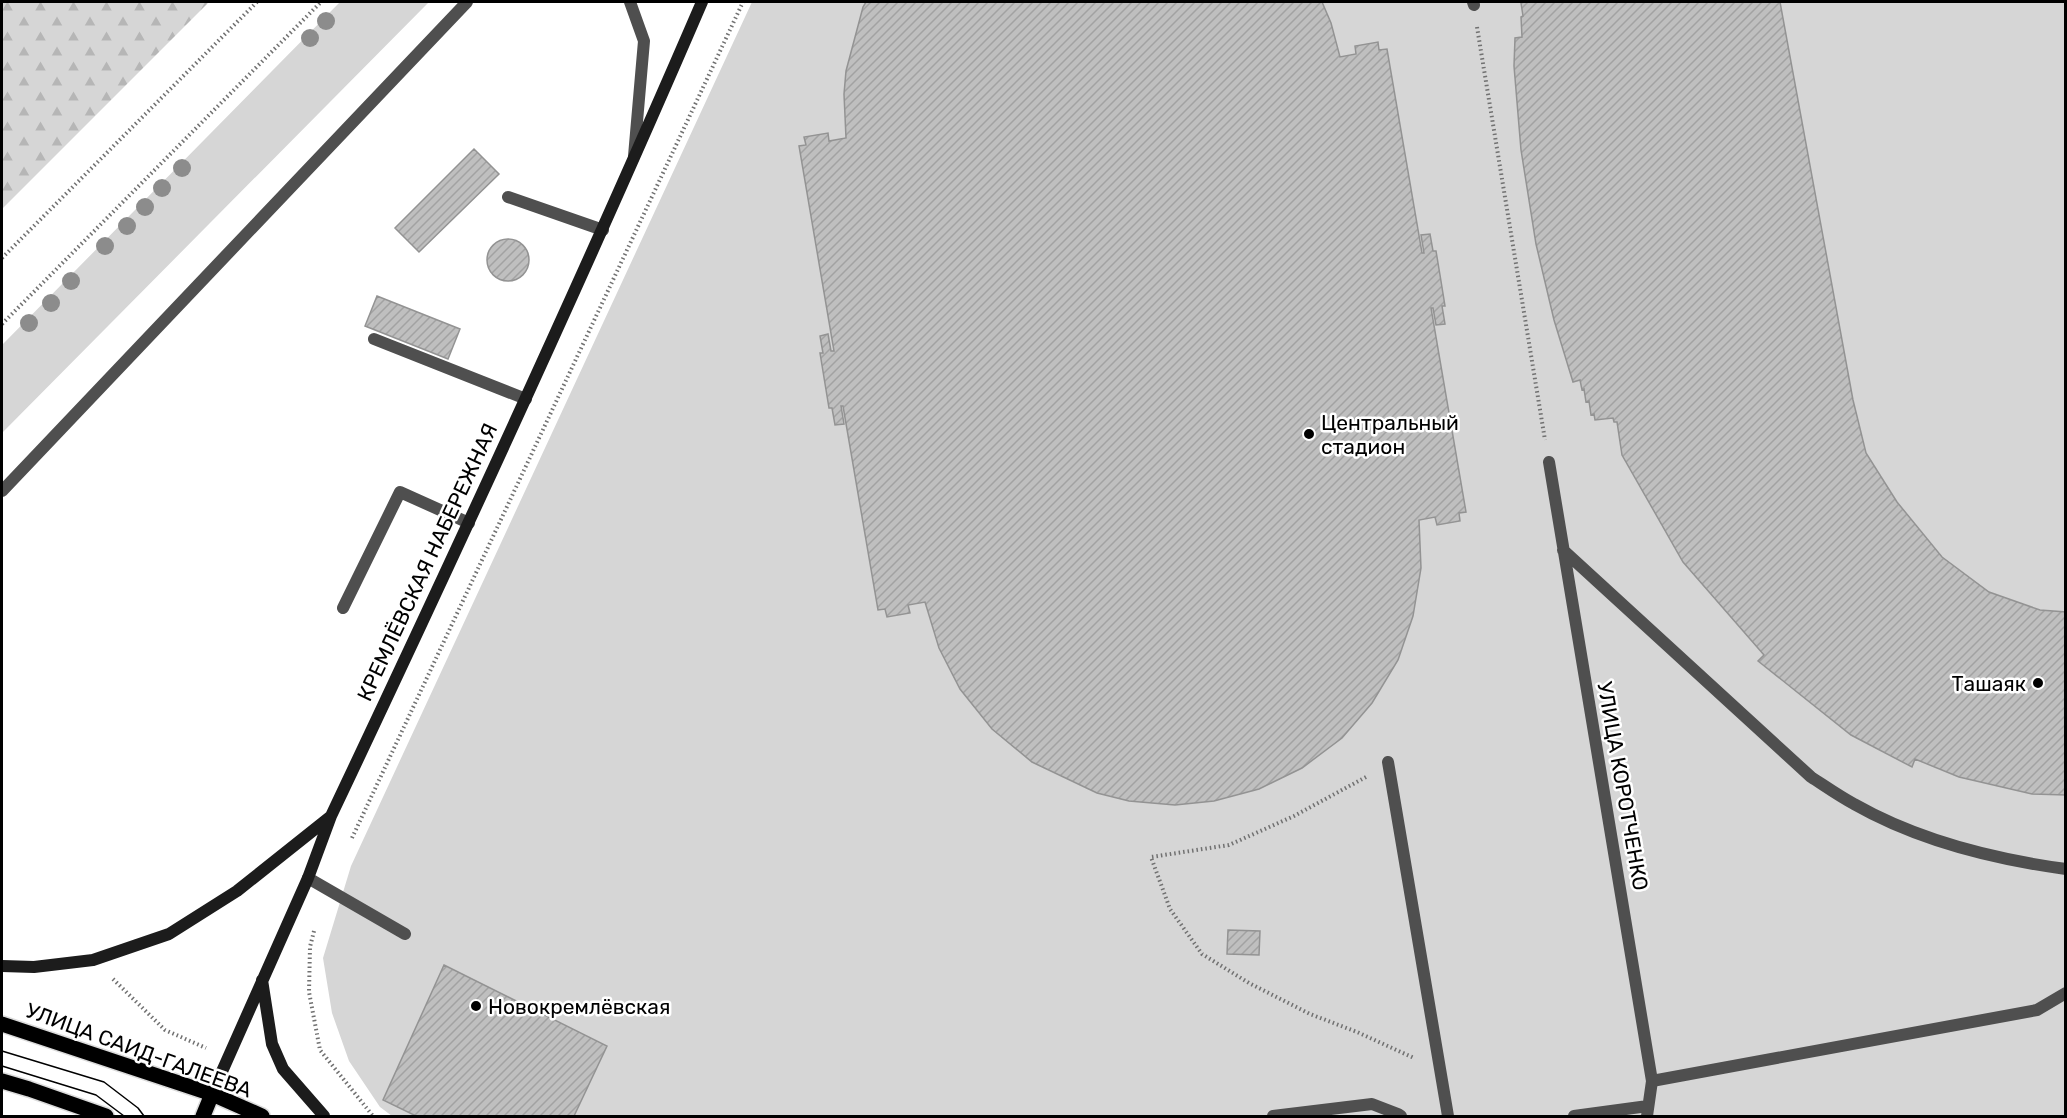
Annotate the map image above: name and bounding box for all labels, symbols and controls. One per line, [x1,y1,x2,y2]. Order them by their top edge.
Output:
place label: Центральный стадион [1321,410,1459,459]
street label: КРЕМЛЁВСКАЯ НАБЕРЕЖНАЯ [352,419,502,705]
marker: Центральный стадион [1302,427,1316,441]
place label: Ташаяк [1951,671,2026,696]
marker: Ташаяк [2031,676,2045,690]
street label: УЛИЦА КОРОТЧЕНКО [1592,680,1654,892]
place label: Новокремлёвская [488,994,670,1019]
street label: УЛИЦА САИД-ГАЛЕЕВА [23,997,255,1103]
marker: Новокремлёвская [469,999,483,1013]

